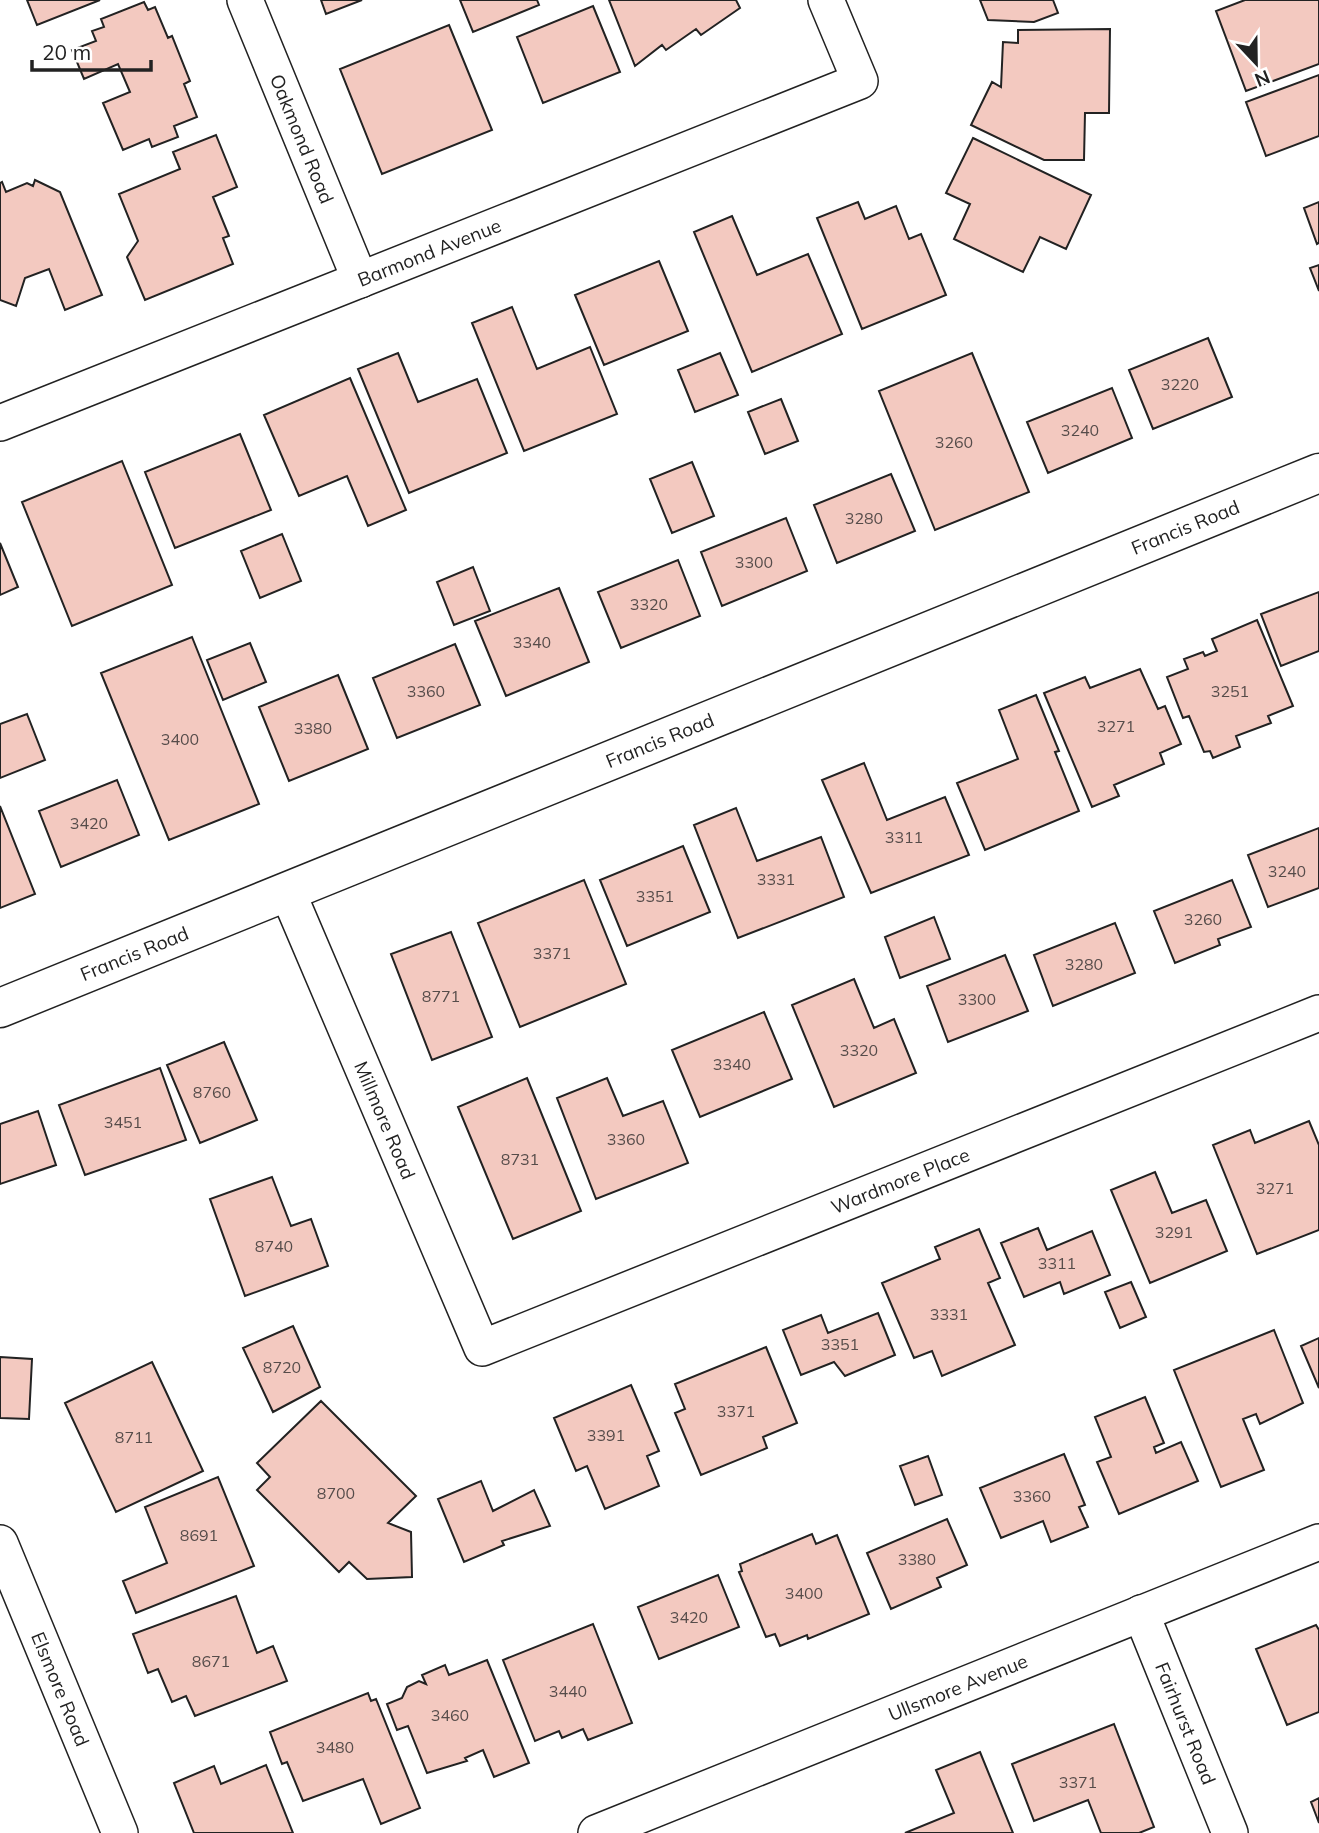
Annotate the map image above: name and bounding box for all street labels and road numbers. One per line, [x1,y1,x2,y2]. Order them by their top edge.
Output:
street label: Oakmond Road [265,71,339,207]
street label: Barmond Avenue [354,213,505,292]
street label: Francis Road [1128,495,1243,560]
street label: Francis Road [602,708,717,773]
street label: Francis Road [77,921,192,986]
street label: Millmore Road [349,1057,421,1183]
street label: Wardmore Place [827,1142,973,1219]
street label: Elsmore Road [26,1628,95,1750]
street label: Ullsmore Avenue [885,1649,1031,1726]
street label: Fairhurst Road [1150,1659,1221,1788]

